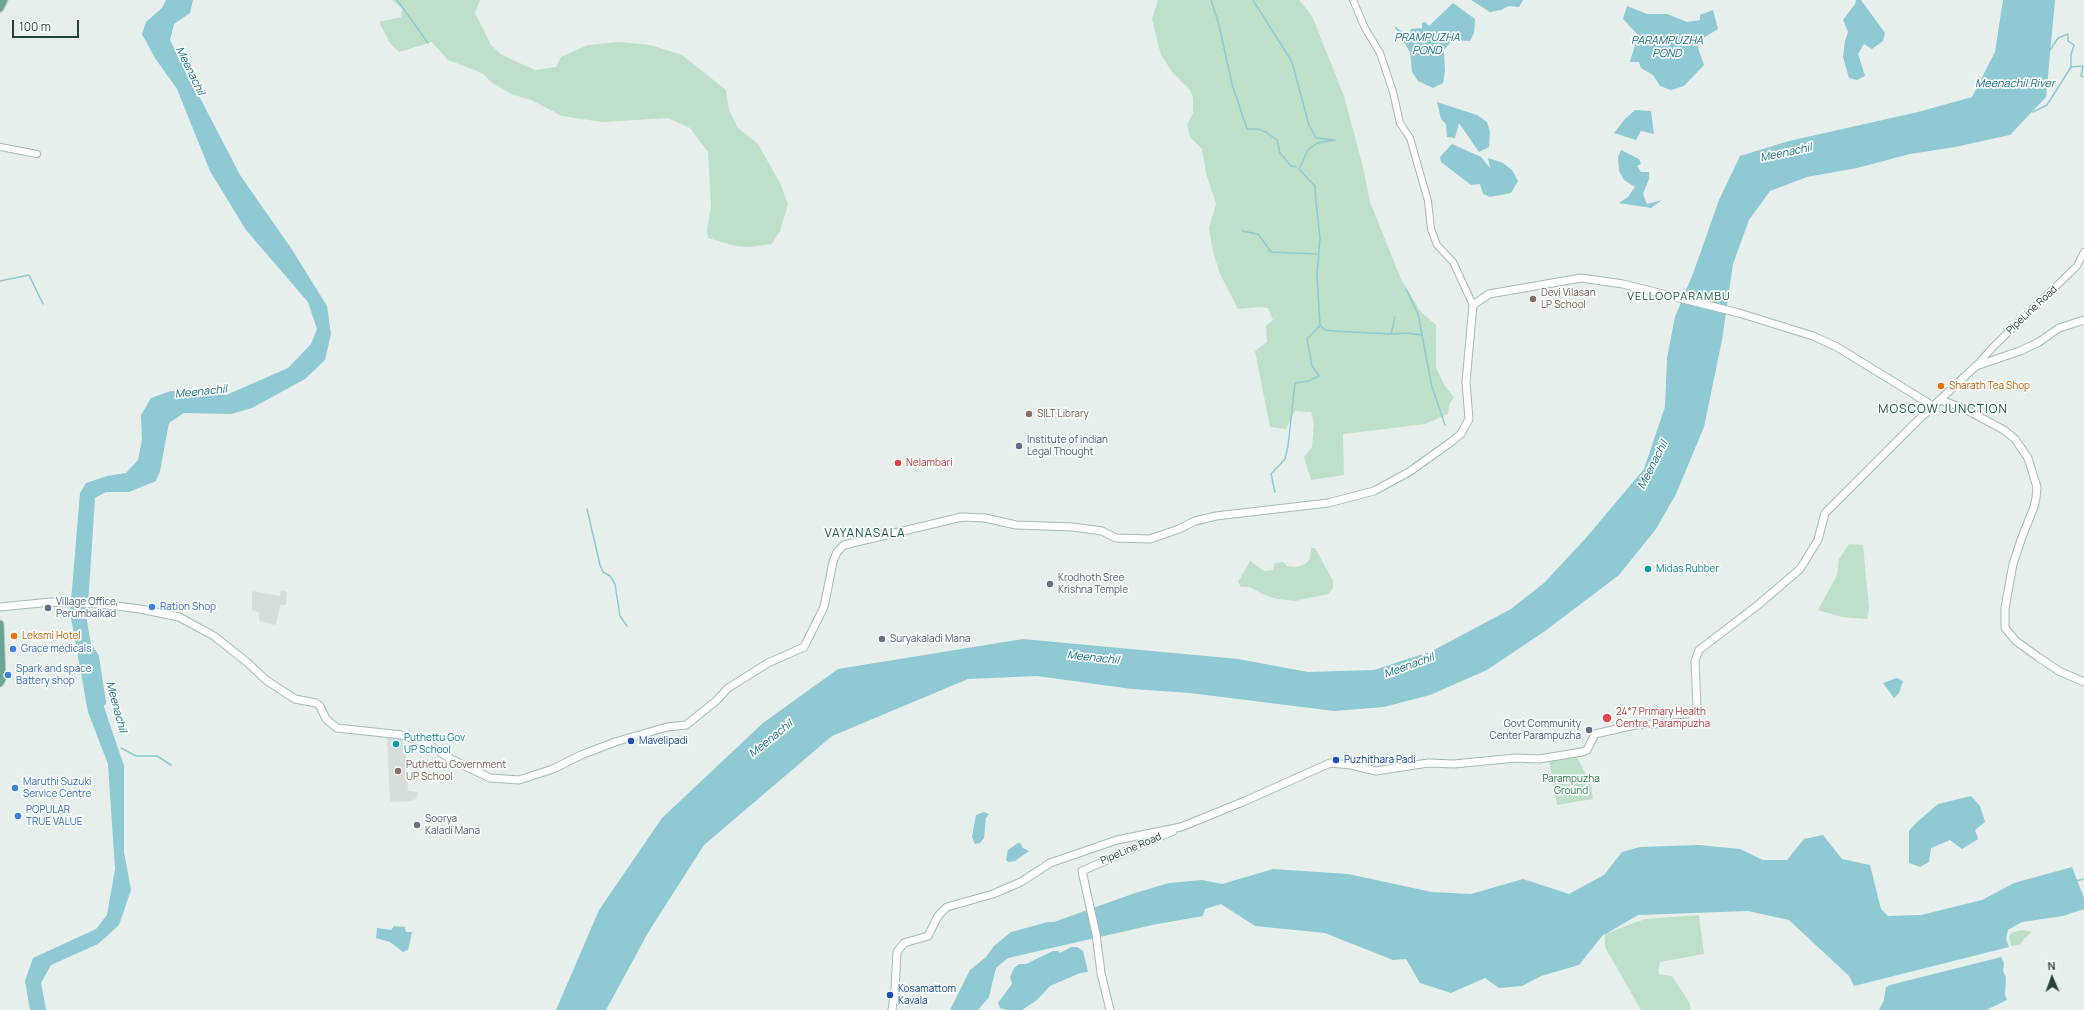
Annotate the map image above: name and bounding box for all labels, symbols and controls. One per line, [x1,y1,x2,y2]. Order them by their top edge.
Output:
scale bar [14,12,81,38]
text: 100 m [19,18,51,35]
water label: PRAMPUZHA POND [1394,31,1460,57]
water label: PARAMPUZHA POND [1631,34,1703,60]
water label: Meenachil [173,45,207,97]
water label: Meenachil River [1975,77,2055,91]
water label: Meenachil [1759,141,1813,165]
street label: PipeLine Road [2004,283,2060,337]
place label: Devi Vilasan LP School [1541,287,1596,310]
district label: VELLOOPARAMBU [1627,290,1731,304]
marker: Devi Vilasan LP School [1528,294,1538,304]
place label: Sharath Tea Shop [1949,380,2030,392]
marker: Sharath Tea Shop [1936,381,1946,391]
water label: Meenachil [174,383,228,401]
district label: MOSCOW JUNCTION [1878,403,2008,417]
place label: SILT Library [1037,408,1089,420]
marker: SILT Library [1024,409,1034,419]
place label: Institute of indian Legal Thought [1027,434,1108,458]
water label: Meenachil [1635,439,1671,491]
marker: Institute of indian Legal Thought [1014,441,1024,451]
place label: Nelambari [906,457,952,469]
marker: Nelambari [893,458,903,468]
district label: VAYANASALA [824,527,906,541]
place label: Midas Rubber [1656,563,1719,575]
marker: Midas Rubber [1643,564,1653,574]
place label: Krodhoth Sree Krishna Temple [1058,572,1128,596]
marker: Krodhoth Sree Krishna Temple [1045,579,1055,589]
place label: Village Office, Perumbaikad [56,596,118,620]
place label: Ration Shop [160,601,216,613]
marker: Ration Shop [147,602,157,612]
marker: Village Office, Perumbaikad [43,603,53,613]
place label: Leksmi Hotel [22,630,81,642]
marker: Leksmi Hotel [9,631,19,641]
place label: Suryakaladi Mana [890,633,970,645]
marker: Suryakaladi Mana [877,634,887,644]
place label: Grace medicals [21,643,91,655]
marker: Grace medicals [8,644,18,654]
water label: Meenachil [1066,649,1120,667]
water label: Meenachil [1382,651,1436,681]
place label: Spark and space Battery shop [16,663,92,686]
marker: Spark and space Battery shop [3,670,13,680]
water label: Meenachil [103,680,129,734]
place label: 24*7 Primary Health Centre, Parampuzha [1616,706,1710,730]
marker: 24*7 Primary Health Centre, Parampuzha [1601,712,1613,724]
water label: Meenachil [747,717,795,761]
place label: Govt Community Center Parampuzha [1490,718,1581,742]
marker: Govt Community Center Parampuzha [1584,725,1594,735]
place label: Puthettu Gov UP School [404,732,465,756]
place label: Mavelipadi [639,735,688,747]
marker: Mavelipadi [626,736,636,746]
marker: Puthettu Gov UP School [391,739,401,749]
place label: Puzhithara Padi [1344,754,1416,766]
marker: Puzhithara Padi [1331,755,1341,765]
place label: Puthettu Government UP School [406,759,506,782]
marker: Puthettu Government UP School [393,766,403,776]
park label: Parampuzha Ground [1542,773,1600,796]
place label: Maruthi Suzuki Service Centre [23,776,91,800]
marker: Maruthi Suzuki Service Centre [10,783,20,793]
place label: POPULAR TRUE VALUE [26,804,82,828]
marker: POPULAR TRUE VALUE [13,811,23,821]
place label: Soorya Kaladi Mana [425,813,480,836]
marker: Soorya Kaladi Mana [412,820,422,830]
street label: PipeLine Road [1099,831,1163,867]
north arrow [2032,958,2072,998]
text: N [2047,958,2056,973]
place label: Kosamattom Kavala [898,983,956,1006]
marker: Kosamattom Kavala [885,990,895,1000]

